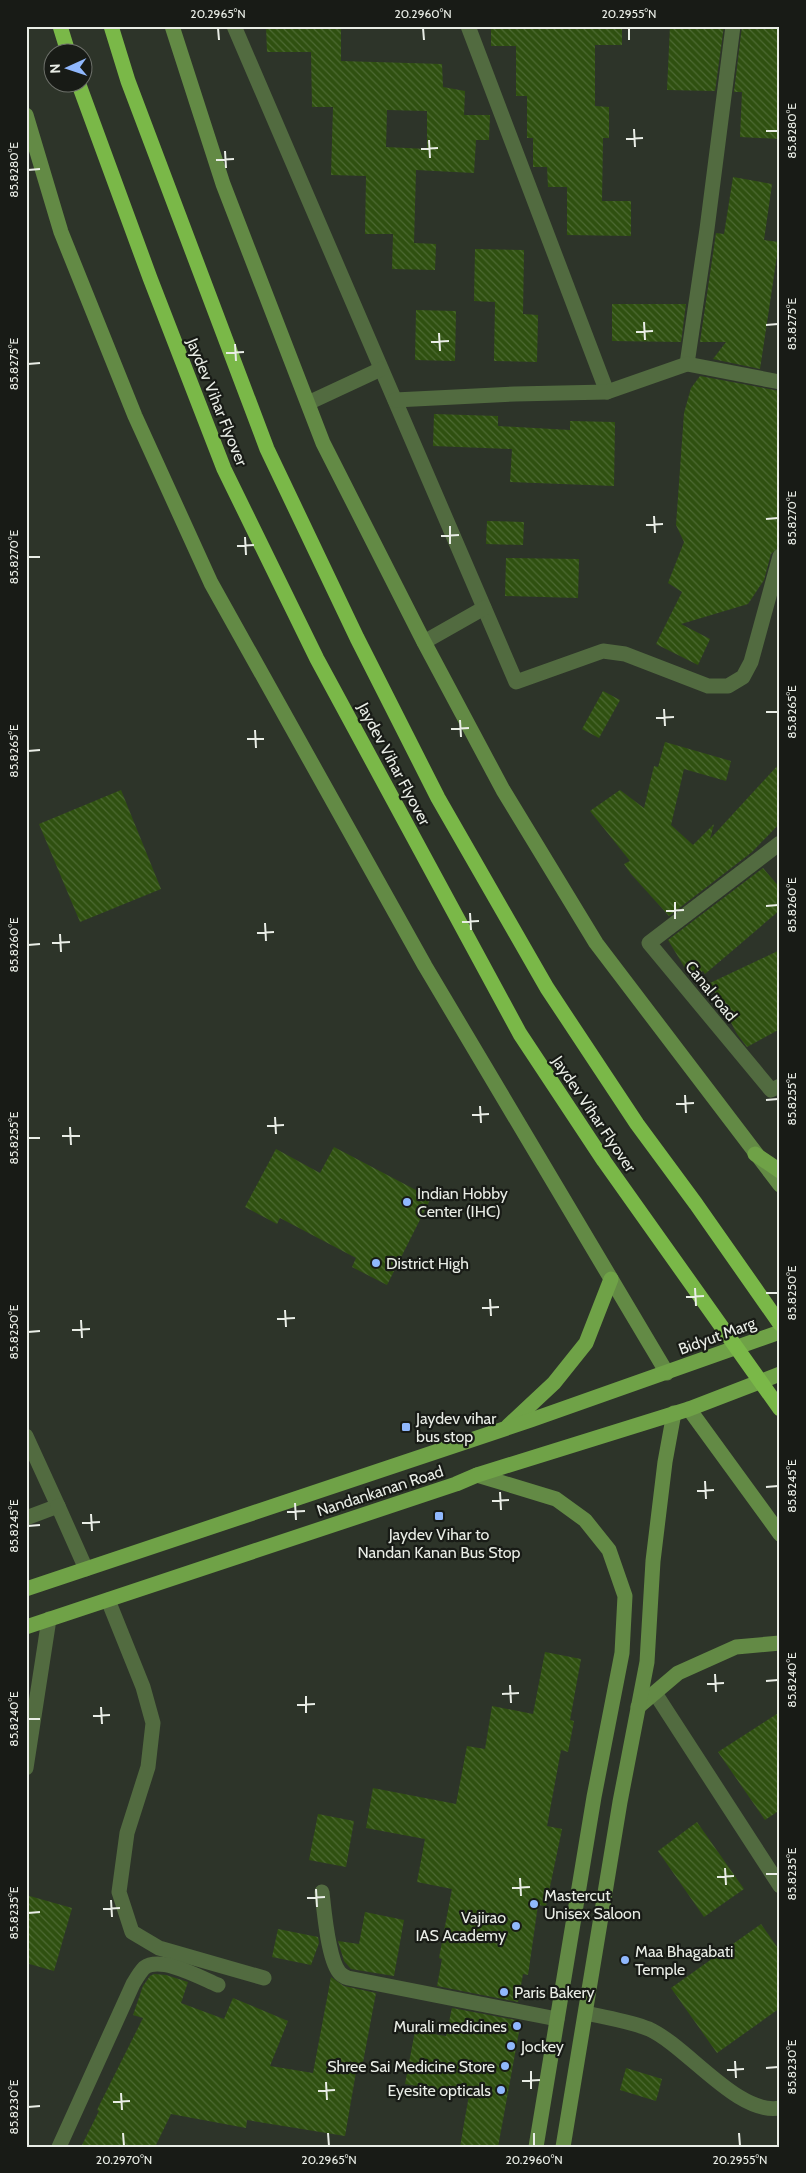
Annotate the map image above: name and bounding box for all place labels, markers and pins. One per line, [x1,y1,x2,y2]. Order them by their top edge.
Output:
place label: Indian Hobby Center (IHC) [417,1184,508,1221]
marker: Indian Hobby Center (IHC) [401,1196,413,1208]
place label: District High [386,1254,469,1273]
marker: District High [370,1257,382,1269]
place label: Jaydev vihar bus stop [415,1409,497,1446]
marker: Jaydev vihar bus stop [400,1421,412,1433]
marker: Jaydev Vihar to Nandan Kanan Bus Stop [433,1510,445,1522]
place label: Jaydev Vihar to Nandan Kanan Bus Stop [358,1525,521,1562]
place label: Mastercut Unisex Saloon [544,1886,641,1923]
marker: Mastercut Unisex Saloon [528,1898,540,1910]
place label: Vajirao IAS Academy [416,1908,506,1945]
marker: Vajirao IAS Academy [510,1920,522,1932]
place label: Maa Bhagabati Temple [635,1942,734,1979]
marker: Maa Bhagabati Temple [619,1954,631,1966]
place label: Paris Bakery [514,1983,595,2002]
marker: Paris Bakery [498,1986,510,1998]
place label: Murali medicines [394,2017,507,2036]
marker: Murali medicines [511,2020,523,2032]
place label: Jockey [520,2037,564,2056]
marker: Jockey [505,2040,517,2052]
place label: Shree Sai Medicine Store [327,2057,495,2076]
marker: Shree Sai Medicine Store [499,2060,511,2072]
place label: Eyesite opticals [387,2081,491,2100]
marker: Eyesite opticals [495,2084,507,2096]

